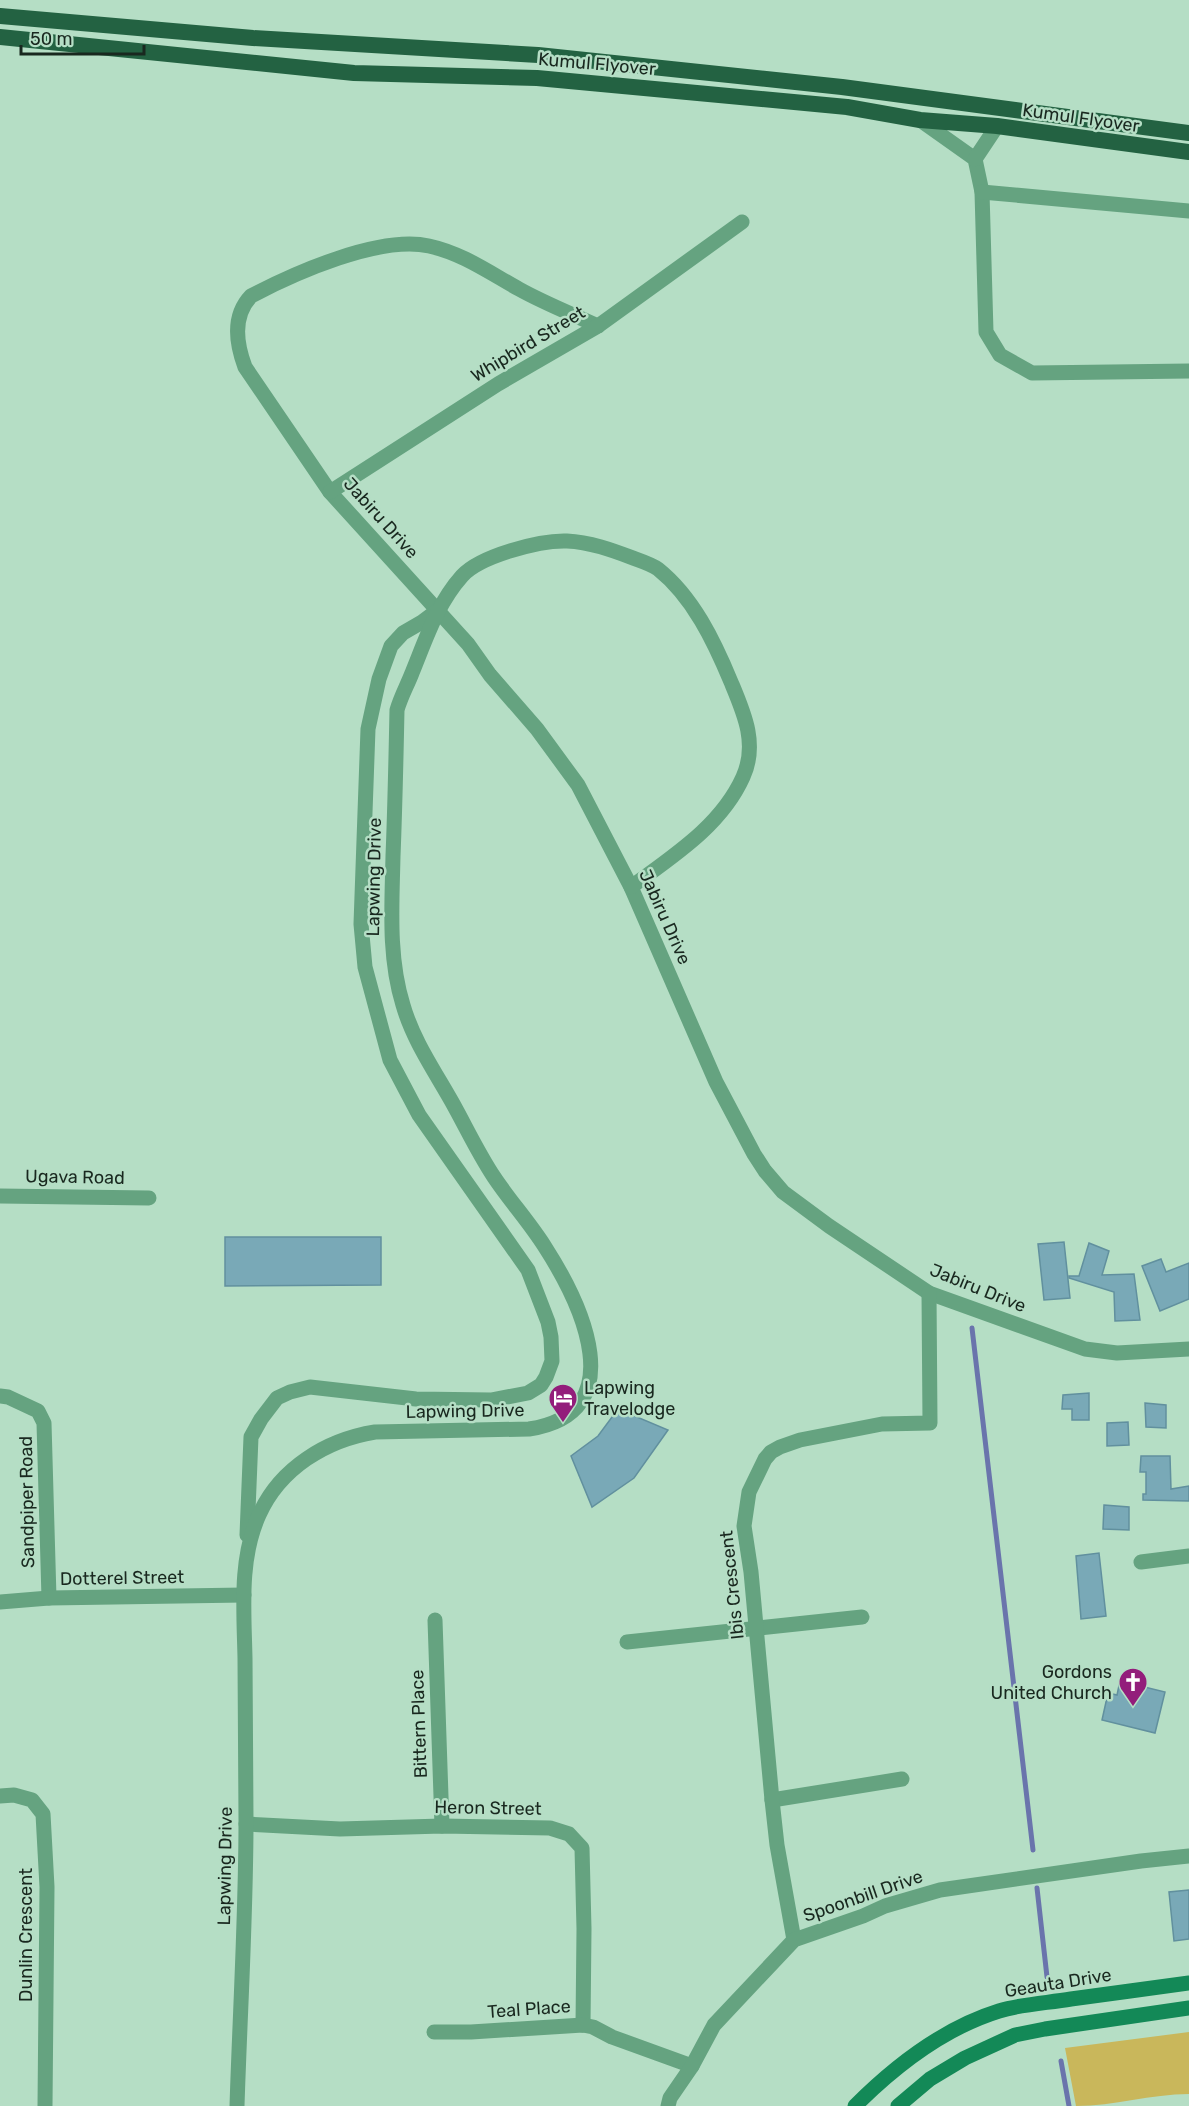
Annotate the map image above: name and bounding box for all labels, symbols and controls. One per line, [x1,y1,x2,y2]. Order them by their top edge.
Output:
scale bar [21,18,144,56]
text: 50 m [30,28,73,50]
street label: Kumul Flyover [537,48,657,80]
street label: Kumul Flyover [1021,99,1141,137]
street label: Whipbird Street [467,301,589,387]
street label: Jabiru Drive [339,473,423,563]
street label: Lapwing Drive [362,817,386,937]
street label: Jabiru Drive [634,866,696,968]
street label: Ugava Road [25,1165,125,1189]
street label: Jabiru Drive [927,1259,1029,1317]
place label: Lapwing Travelodge [584,1377,675,1420]
hotel icon: Lapwing Travelodge [547,1382,579,1424]
street label: Lapwing Drive [405,1399,525,1423]
street label: Sandpiper Road [15,1436,39,1568]
street label: Ibis Crescent [715,1529,749,1641]
street label: Dotterel Street [60,1566,184,1590]
place label: Gordons United Church [991,1661,1112,1704]
church icon: Gordons United Church [1117,1666,1149,1708]
street label: Bittern Place [406,1669,432,1779]
street label: Heron Street [434,1796,542,1820]
street label: Lapwing Drive [213,1806,237,1926]
street label: Spoonbill Drive [800,1865,926,1927]
street label: Dunlin Crescent [15,1868,37,2002]
street label: Geauta Drive [1003,1964,1113,2002]
street label: Teal Place [487,1995,571,2023]

